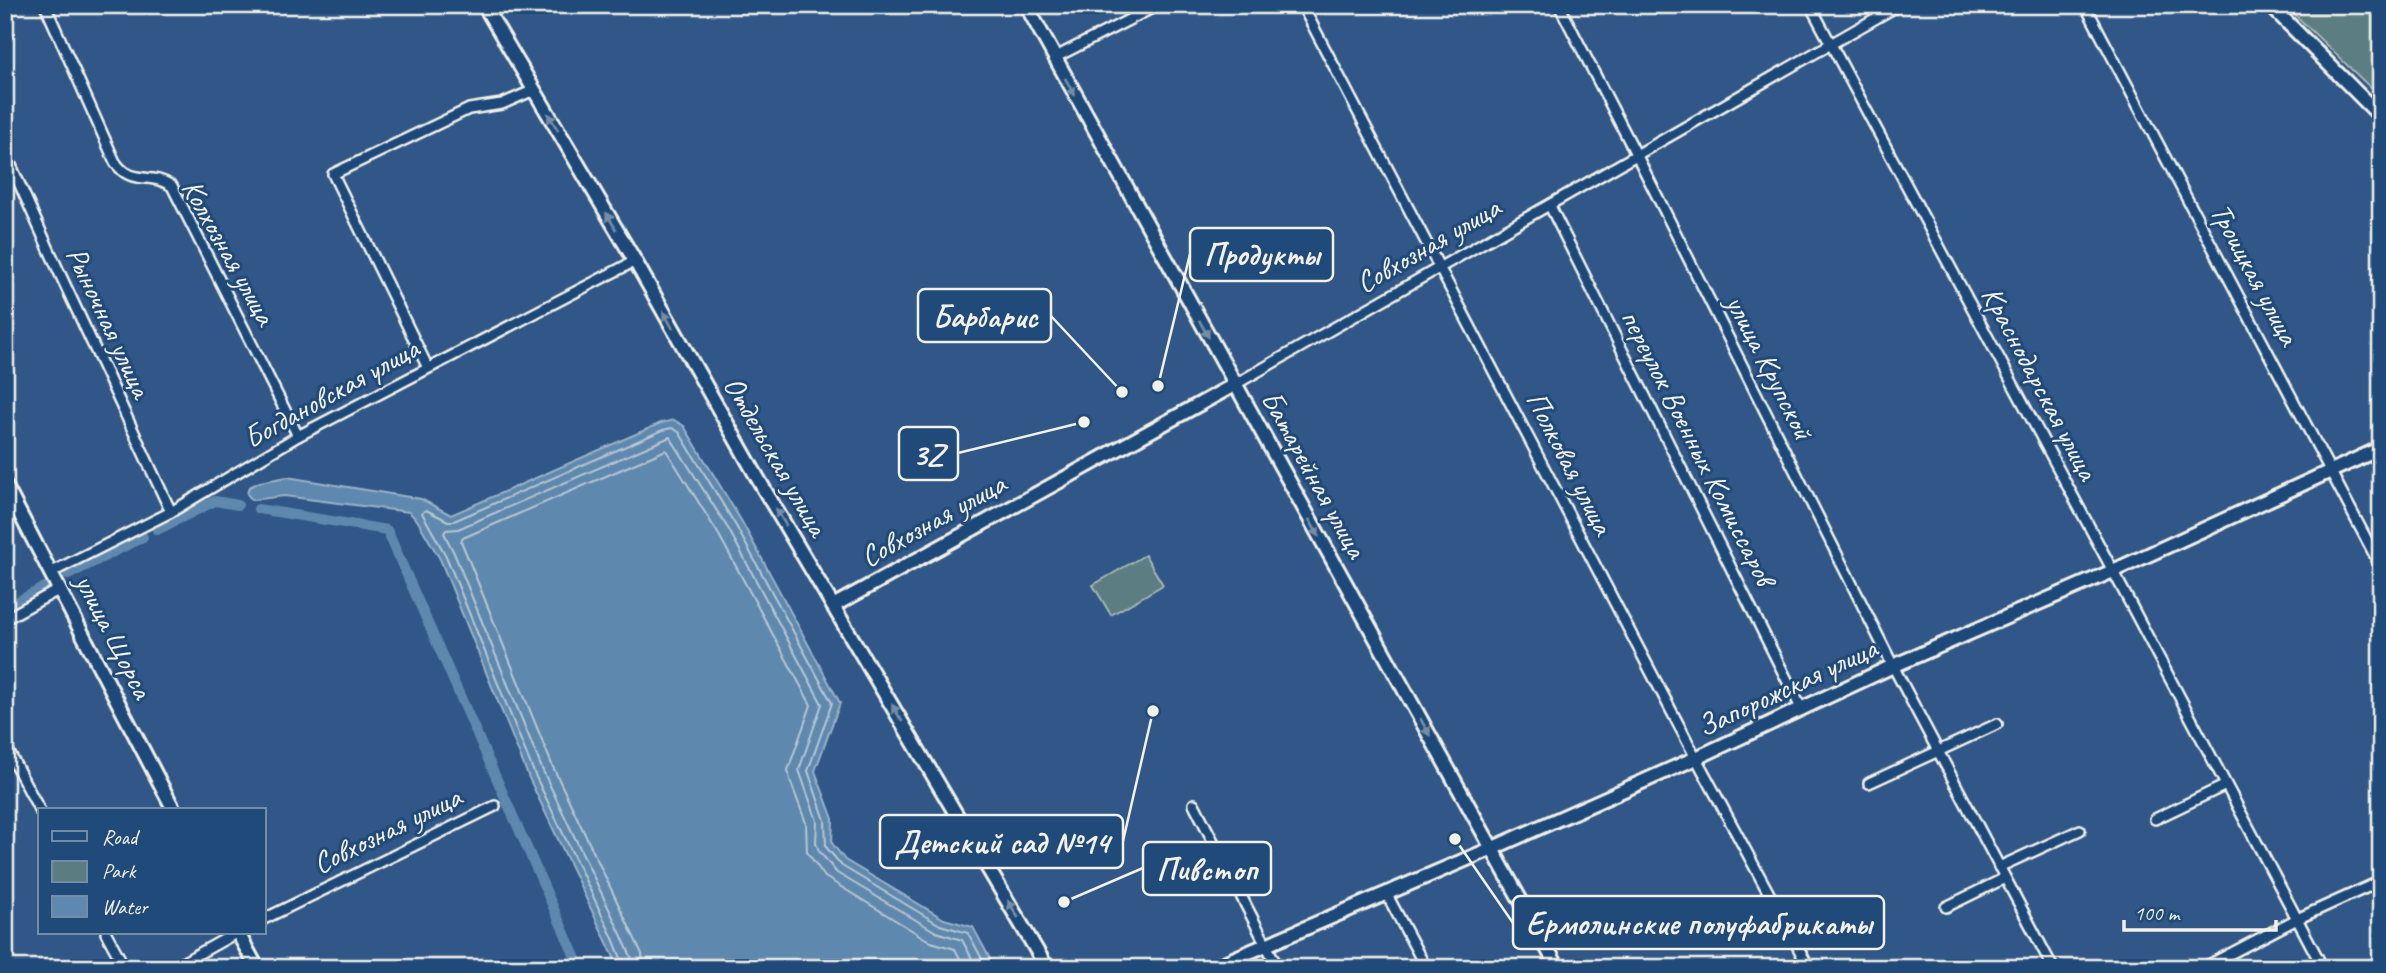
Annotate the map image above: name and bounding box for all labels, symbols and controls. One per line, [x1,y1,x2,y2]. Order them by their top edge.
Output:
one-way arrow [1065,77,1076,97]
one-way arrow [547,113,559,132]
street label: Колхозная улица [173,172,286,333]
street label: Совхозная улица [1349,187,1509,302]
street label: Троицкая улица [2202,197,2309,353]
one-way arrow [605,211,617,230]
callout: Продукты [1190,228,1333,281]
text: Продукты [1204,234,1322,275]
street label: Рыночная улица [58,241,162,406]
street label: Краснодарская улица [1973,280,2108,488]
street label: улица Крупской [1716,286,1823,447]
callout: Барбарис [918,289,1051,342]
text: Барбарис [933,296,1040,337]
street label: переулок Военных Комиссаров [1612,303,1787,597]
one-way arrow [662,310,674,329]
one-way arrow [1197,320,1209,340]
street label: Богдановская улица [237,328,427,457]
street label: Отдельская улица [715,369,838,545]
street label: Батарейная улица [1252,384,1377,566]
street label: Полковая улица [1518,385,1623,543]
callout: 3Z [899,427,958,480]
text: 3Z [912,434,949,475]
street label: Совхозная улица [854,464,1014,576]
one-way arrow [775,508,787,527]
one-way arrow [1308,518,1320,538]
street label: улица Щорса [66,566,162,706]
street label: Запорожская улица [1691,628,1885,745]
one-way arrow [891,704,903,723]
one-way arrow [1419,717,1431,736]
street label: Совхозная улица [307,777,469,882]
legend [38,808,266,934]
callout: Детский сад №14 [880,815,1123,868]
text: Детский сад №14 [895,822,1113,863]
text: Road [102,824,141,850]
callout: Пивстоп [1143,842,1271,895]
text: Пивстоп [1157,849,1260,890]
text: Park [102,858,137,884]
scale bar [2124,889,2276,933]
text: Water [102,894,149,920]
callout: Ермолинские полуфабрикаты [1513,896,1884,949]
one-way arrow [1007,899,1019,918]
text: 100 m [2134,900,2181,926]
text: Ермолинские полуфабрикаты [1526,903,1874,944]

